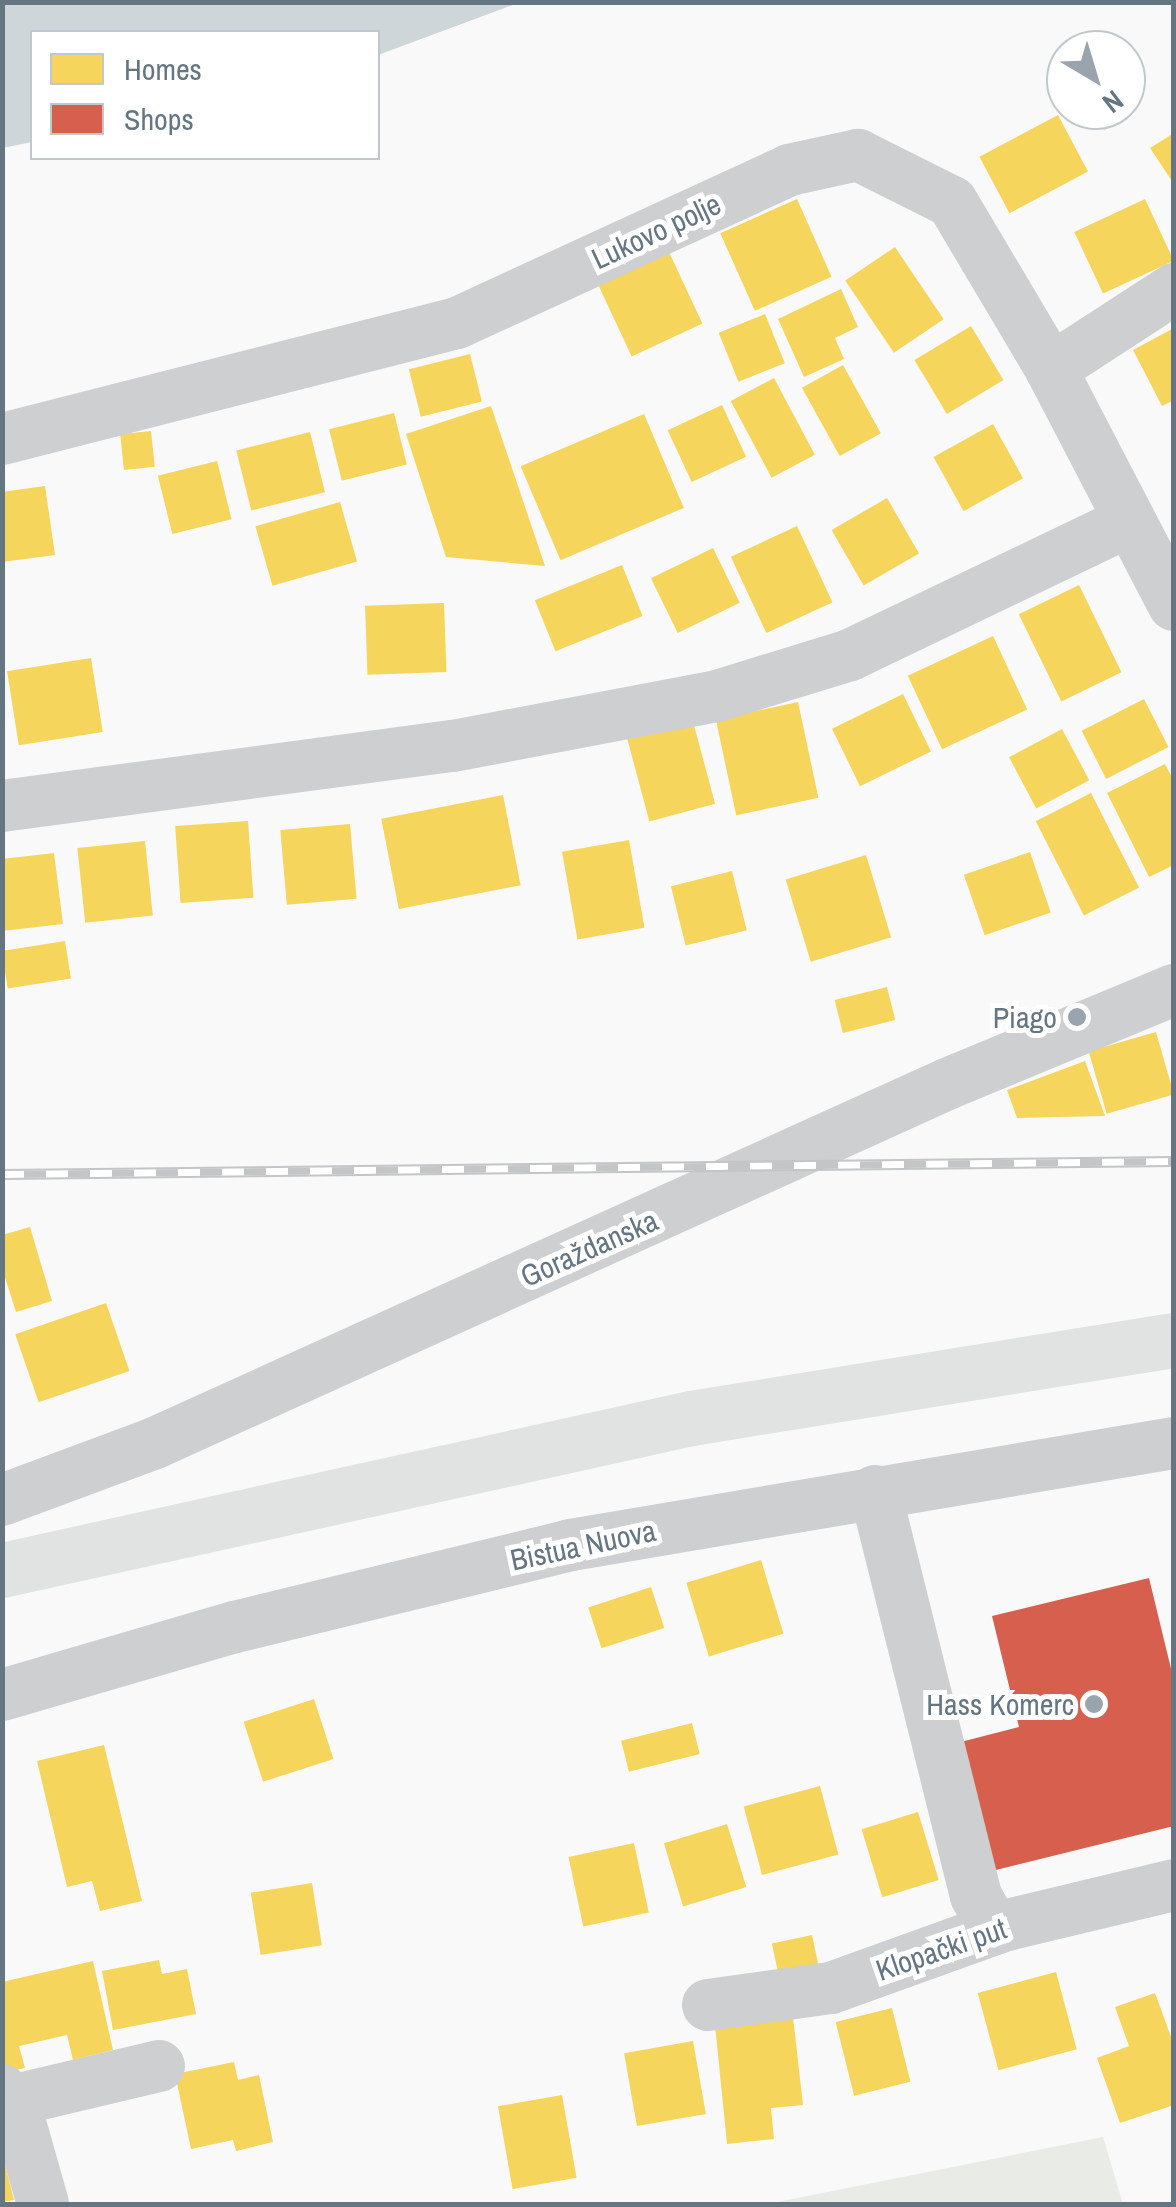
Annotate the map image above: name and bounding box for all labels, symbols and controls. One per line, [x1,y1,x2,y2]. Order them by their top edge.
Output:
legend [30,30,380,160]
north arrow [1046,30,1146,130]
text: Homes [124,49,202,89]
text: N [1095,82,1131,122]
text: Shops [124,99,194,139]
street label: Lukovo polje [586,186,726,276]
place label: Piago [993,999,1057,1035]
marker: Piago [1066,1006,1088,1028]
street label: Goraždanska [515,1202,663,1294]
street label: Bistua Nuova [507,1512,659,1578]
place label: Hass Komerc [926,1686,1074,1722]
marker: Hass Komerc [1083,1693,1105,1715]
street label: Klopački put [871,1910,1011,1988]

